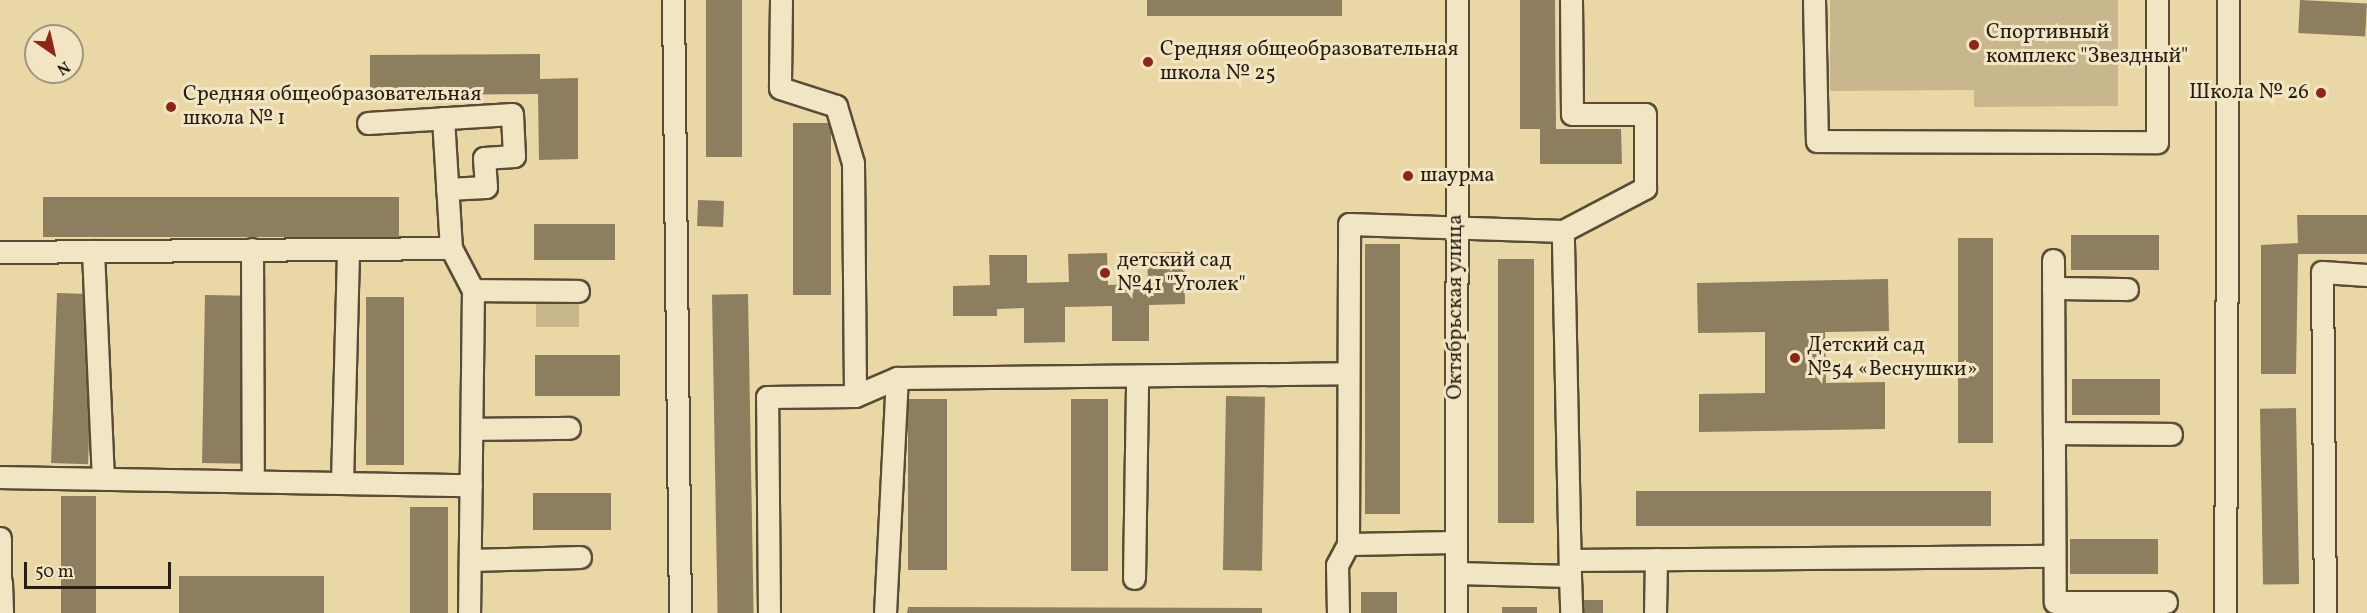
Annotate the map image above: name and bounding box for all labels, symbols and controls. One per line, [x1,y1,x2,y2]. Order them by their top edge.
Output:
place label: Спортивный комплекс "Звездный" [1986,20,2188,70]
north arrow [24,24,84,84]
place label: Средняя общеобразовательная школа № 25 [1160,37,1458,87]
marker: Спортивный комплекс "Звездный" [1967,38,1981,52]
text: N [52,55,74,80]
marker: Средняя общеобразовательная школа № 25 [1141,55,1155,69]
place label: Школа № 26 [2189,80,2309,106]
place label: Средняя общеобразовательная школа № 1 [183,82,481,132]
marker: Школа № 26 [2314,86,2328,100]
marker: Средняя общеобразовательная школа № 1 [164,100,178,114]
place label: шаурма [1420,163,1495,189]
marker: шаурма [1401,169,1415,183]
street label: Октябрьская улица [1443,214,1469,400]
place label: детский сад №41 "Уголек" [1117,248,1246,298]
marker: детский сад №41 "Уголек" [1098,266,1112,280]
place label: Детский сад №54 «Веснушки» [1807,333,1978,383]
marker: Детский сад №54 «Веснушки» [1788,351,1802,365]
scale bar [27,550,174,588]
text: 50 m [35,560,74,585]

